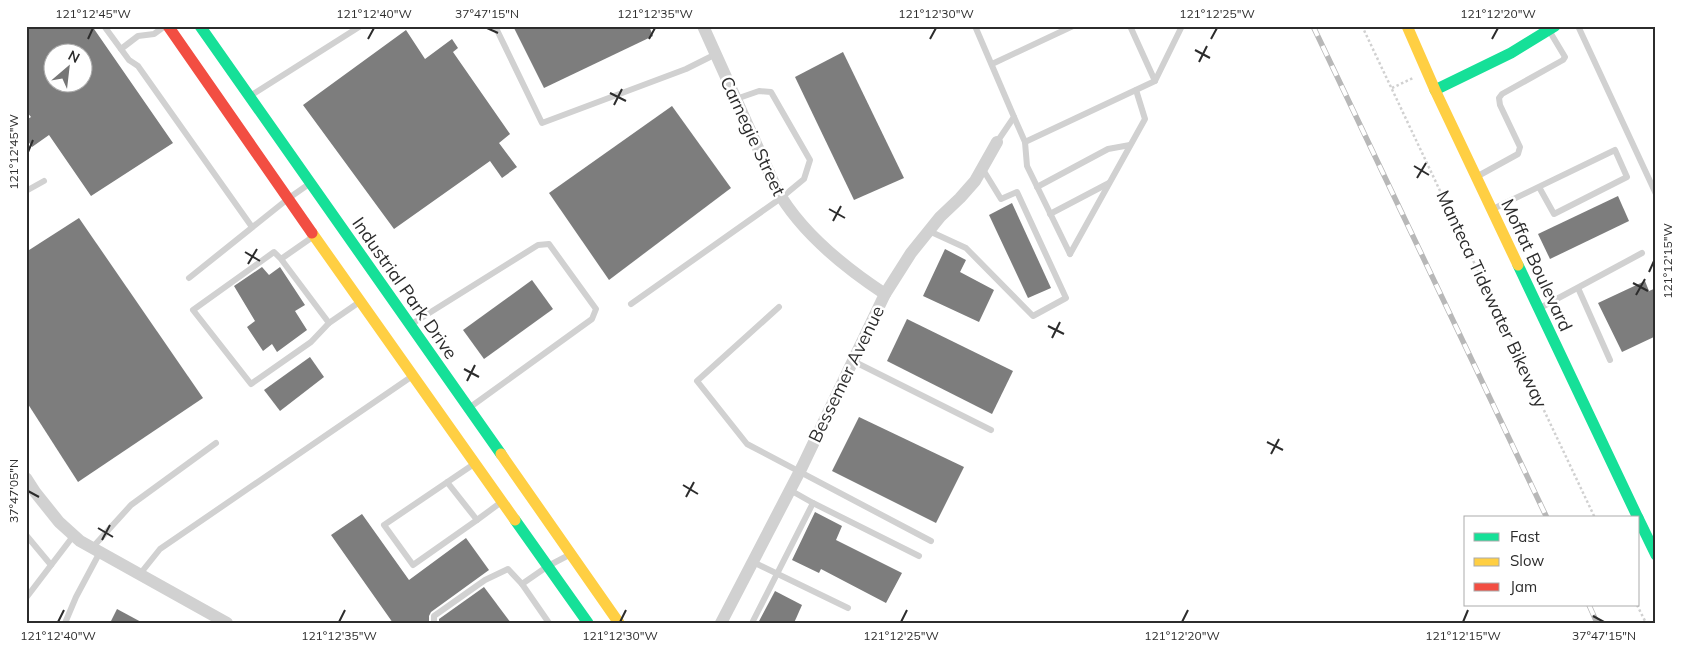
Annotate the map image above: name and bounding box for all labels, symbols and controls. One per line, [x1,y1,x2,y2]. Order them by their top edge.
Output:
text: 121°12'45"W [55,6,131,21]
text: 121°12'40"W [336,6,412,21]
text: 37°47'15"N [455,6,519,21]
text: 121°12'35"W [617,6,693,21]
text: 121°12'30"W [898,6,974,21]
text: 121°12'25"W [1179,6,1255,21]
text: 121°12'20"W [1460,6,1536,21]
north arrow [42,42,92,92]
text: N [65,46,83,67]
street label: Carnegie Street [715,73,791,199]
text: 121°12'45"W [6,114,21,190]
street label: Manteca Tidewater Bikeway [1431,187,1553,412]
street label: Moffat Boulevard [1496,195,1578,335]
street label: Industrial Park Drive [347,213,463,363]
text: 121°12'15"W [1660,223,1675,299]
street label: Bessemer Avenue [803,302,889,446]
text: 37°47'05"N [6,459,21,523]
legend [1464,516,1640,606]
text: Fast [1510,527,1540,546]
text: Slow [1510,551,1544,570]
text: Jam [1510,577,1537,596]
text: 121°12'40"W [20,628,96,643]
text: 121°12'35"W [301,628,377,643]
text: 121°12'30"W [582,628,658,643]
text: 121°12'25"W [863,628,939,643]
text: 121°12'20"W [1144,628,1220,643]
text: 121°12'15"W [1425,628,1501,643]
text: 37°47'15"N [1572,628,1636,643]

